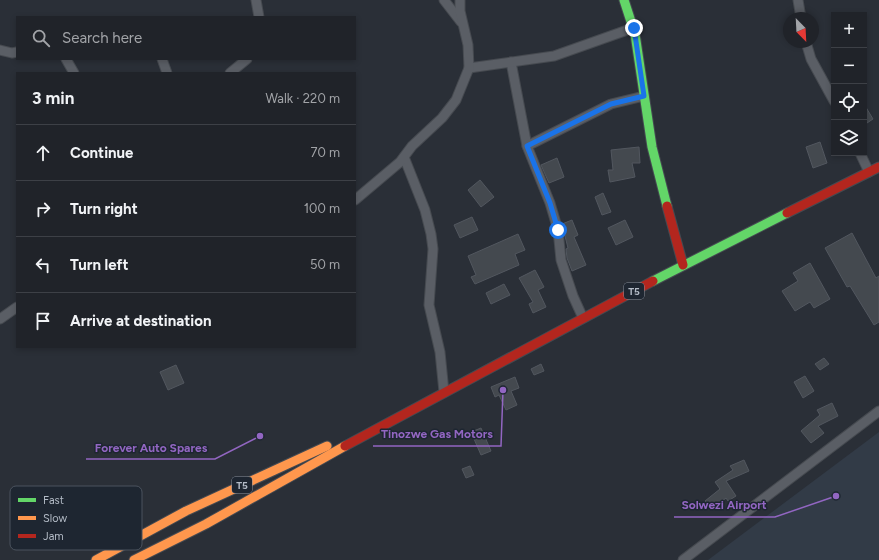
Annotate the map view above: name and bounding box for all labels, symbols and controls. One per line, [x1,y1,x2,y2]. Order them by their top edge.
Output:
north arrow [783,12,819,48]
map controls [831,12,867,156]
button: + [831,12,867,48]
search box [16,16,356,60]
route end [625,19,643,37]
icon: search [30,27,52,49]
text: Search here [62,29,142,47]
button: − [831,48,867,84]
button: locate [831,84,867,120]
text: 3 min [32,88,74,108]
text: Walk · 220 m [265,91,340,106]
button: layers [831,120,867,156]
icon: ahead [32,142,54,164]
text: Continue [70,144,133,162]
text: 70 m [310,145,340,160]
icon: right [32,198,54,220]
text: Turn right [70,200,138,218]
text: 100 m [304,201,340,216]
route start [549,221,567,239]
icon: left [32,254,54,276]
text: Turn left [70,256,128,274]
text: 50 m [310,257,340,272]
road number: T5 [624,283,644,299]
icon: arrive [32,310,54,332]
text: Arrive at destination [70,312,211,330]
callout: Tinozwe Gas Motors [373,422,501,446]
text: Tinozwe Gas Motors [381,427,493,441]
callout: Forever Auto Spares [86,435,215,459]
text: Forever Auto Spares [95,441,208,455]
road number: T5 [232,477,252,493]
legend [10,486,142,550]
callout: Solwezi Airport [674,493,775,517]
text: Fast [43,494,64,507]
text: Solwezi Airport [681,498,767,512]
text: Slow [43,512,67,525]
text: Jam [43,530,64,543]

